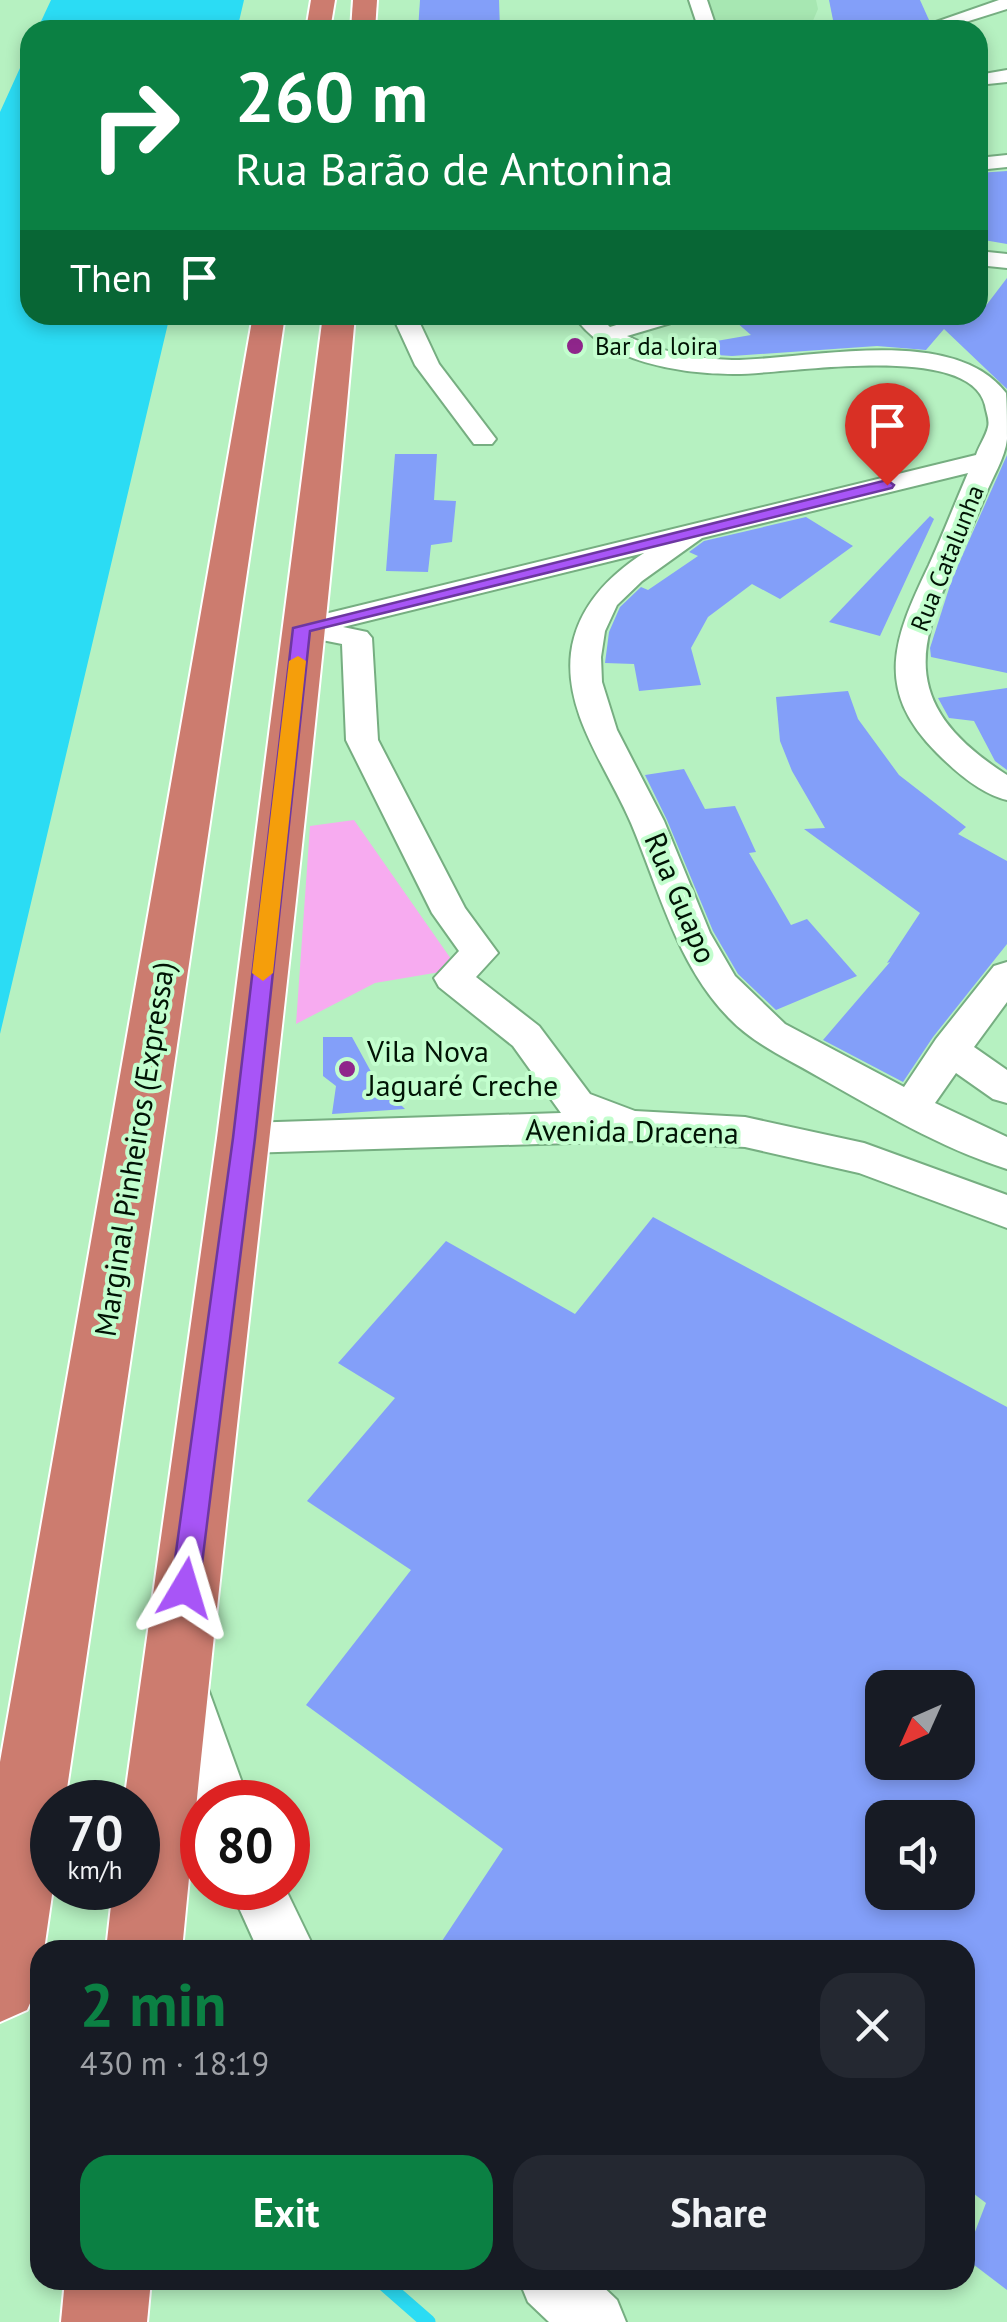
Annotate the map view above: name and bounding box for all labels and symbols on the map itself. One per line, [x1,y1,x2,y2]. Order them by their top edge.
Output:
place label: Bar da loira [595,330,718,362]
marker: Bar da loira [564,335,586,357]
pin [845,383,930,486]
street label: Rua Catalunha [903,480,991,636]
street label: Rua Guapo [636,826,726,969]
street label: Marginal Pinheiros (Expressa) [85,959,182,1339]
place label: Vila Nova Jaguaré Creche [365,1031,558,1104]
marker: Vila Nova Jaguaré Creche [336,1058,358,1080]
street label: Avenida Dracena [525,1109,739,1152]
position arrow [133,1536,237,1640]
north arrow [865,1670,975,1780]
speed limit sign: 80 [180,1780,310,1910]

